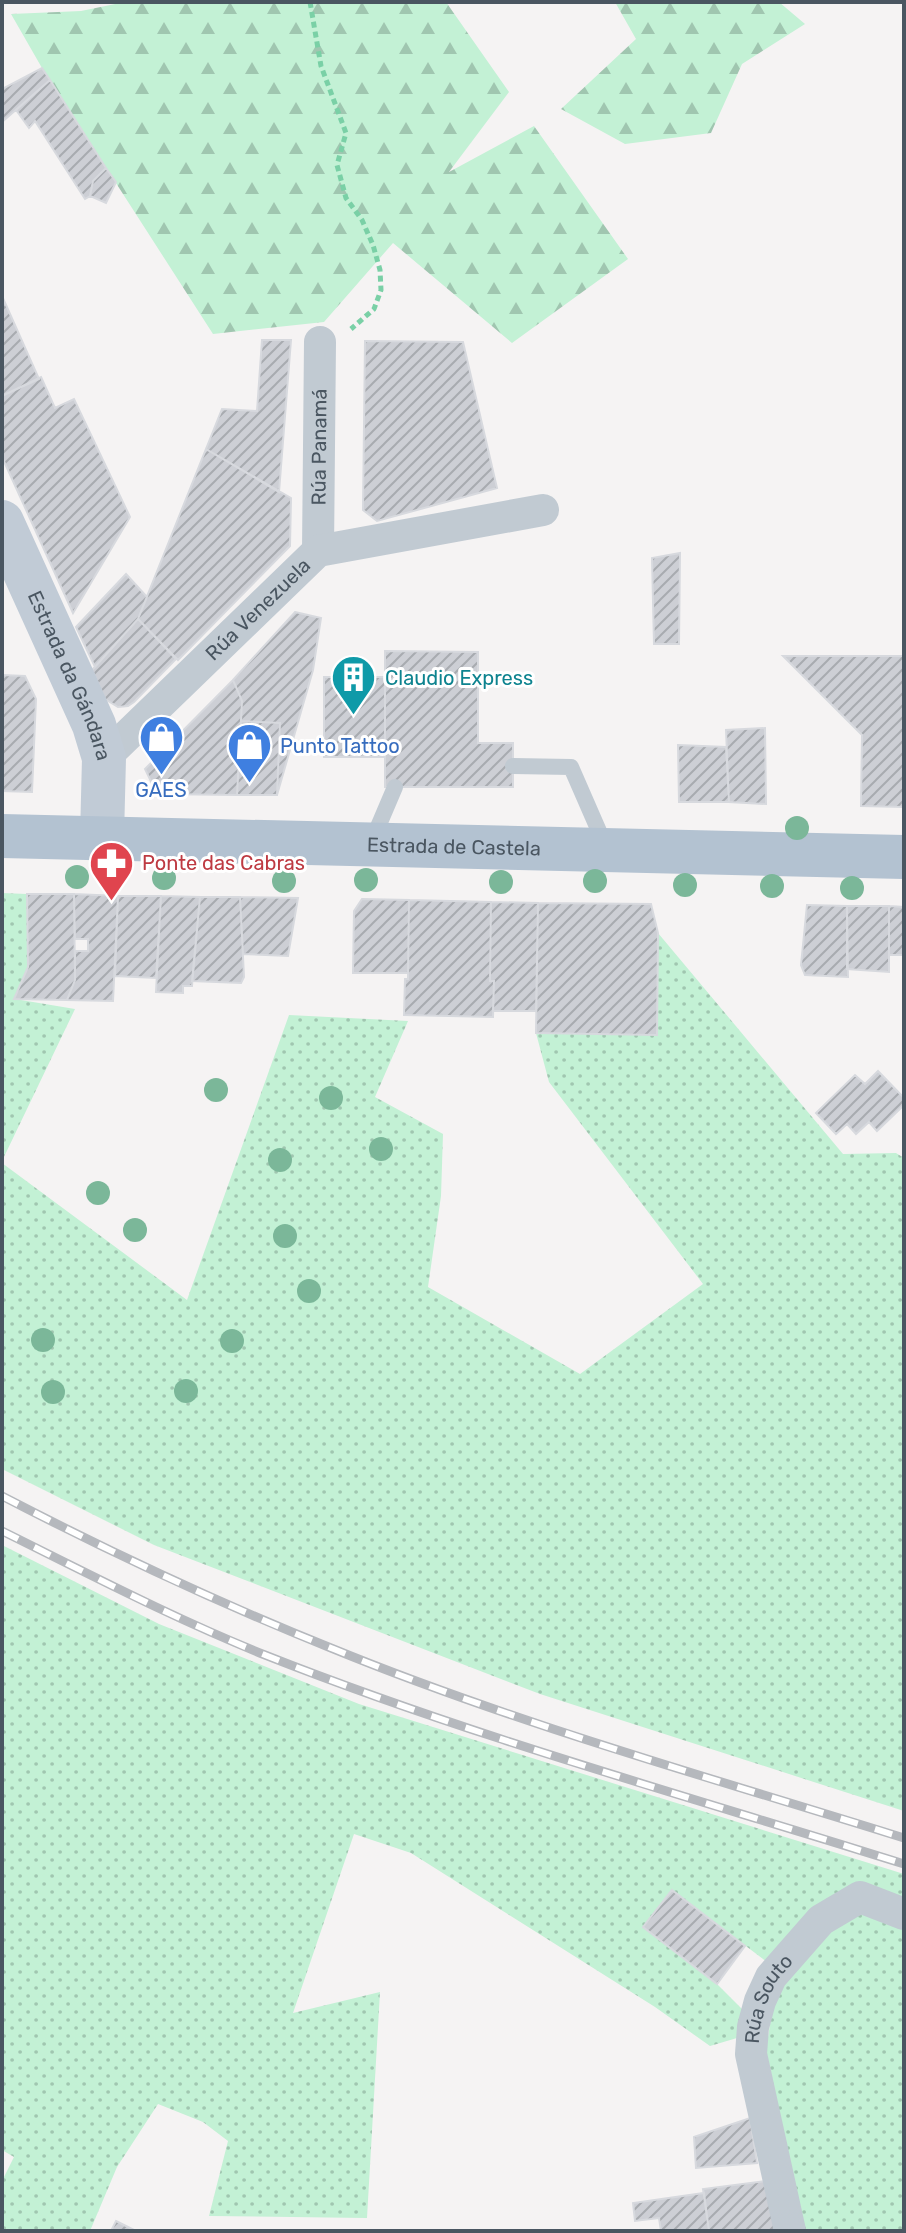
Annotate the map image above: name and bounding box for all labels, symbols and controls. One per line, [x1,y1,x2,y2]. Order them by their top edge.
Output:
street label: Rúa Panamá [306,388,332,506]
street label: Rúa Venezuela [200,553,315,665]
street label: Estrada da Gándara [23,587,116,763]
building icon: Claudio Express [330,654,378,717]
place label: Claudio Express [385,666,533,690]
shop icon: GAES [137,714,185,777]
shop icon: Punto Tattoo [225,722,273,785]
place label: Punto Tattoo [280,734,400,758]
place label: GAES [135,778,187,802]
street label: Estrada de Castela [367,832,541,861]
pharmacy icon: Ponte das Cabras [87,839,135,902]
place label: Ponte das Cabras [142,851,305,875]
street label: Rúa Souto [740,1949,798,2044]

